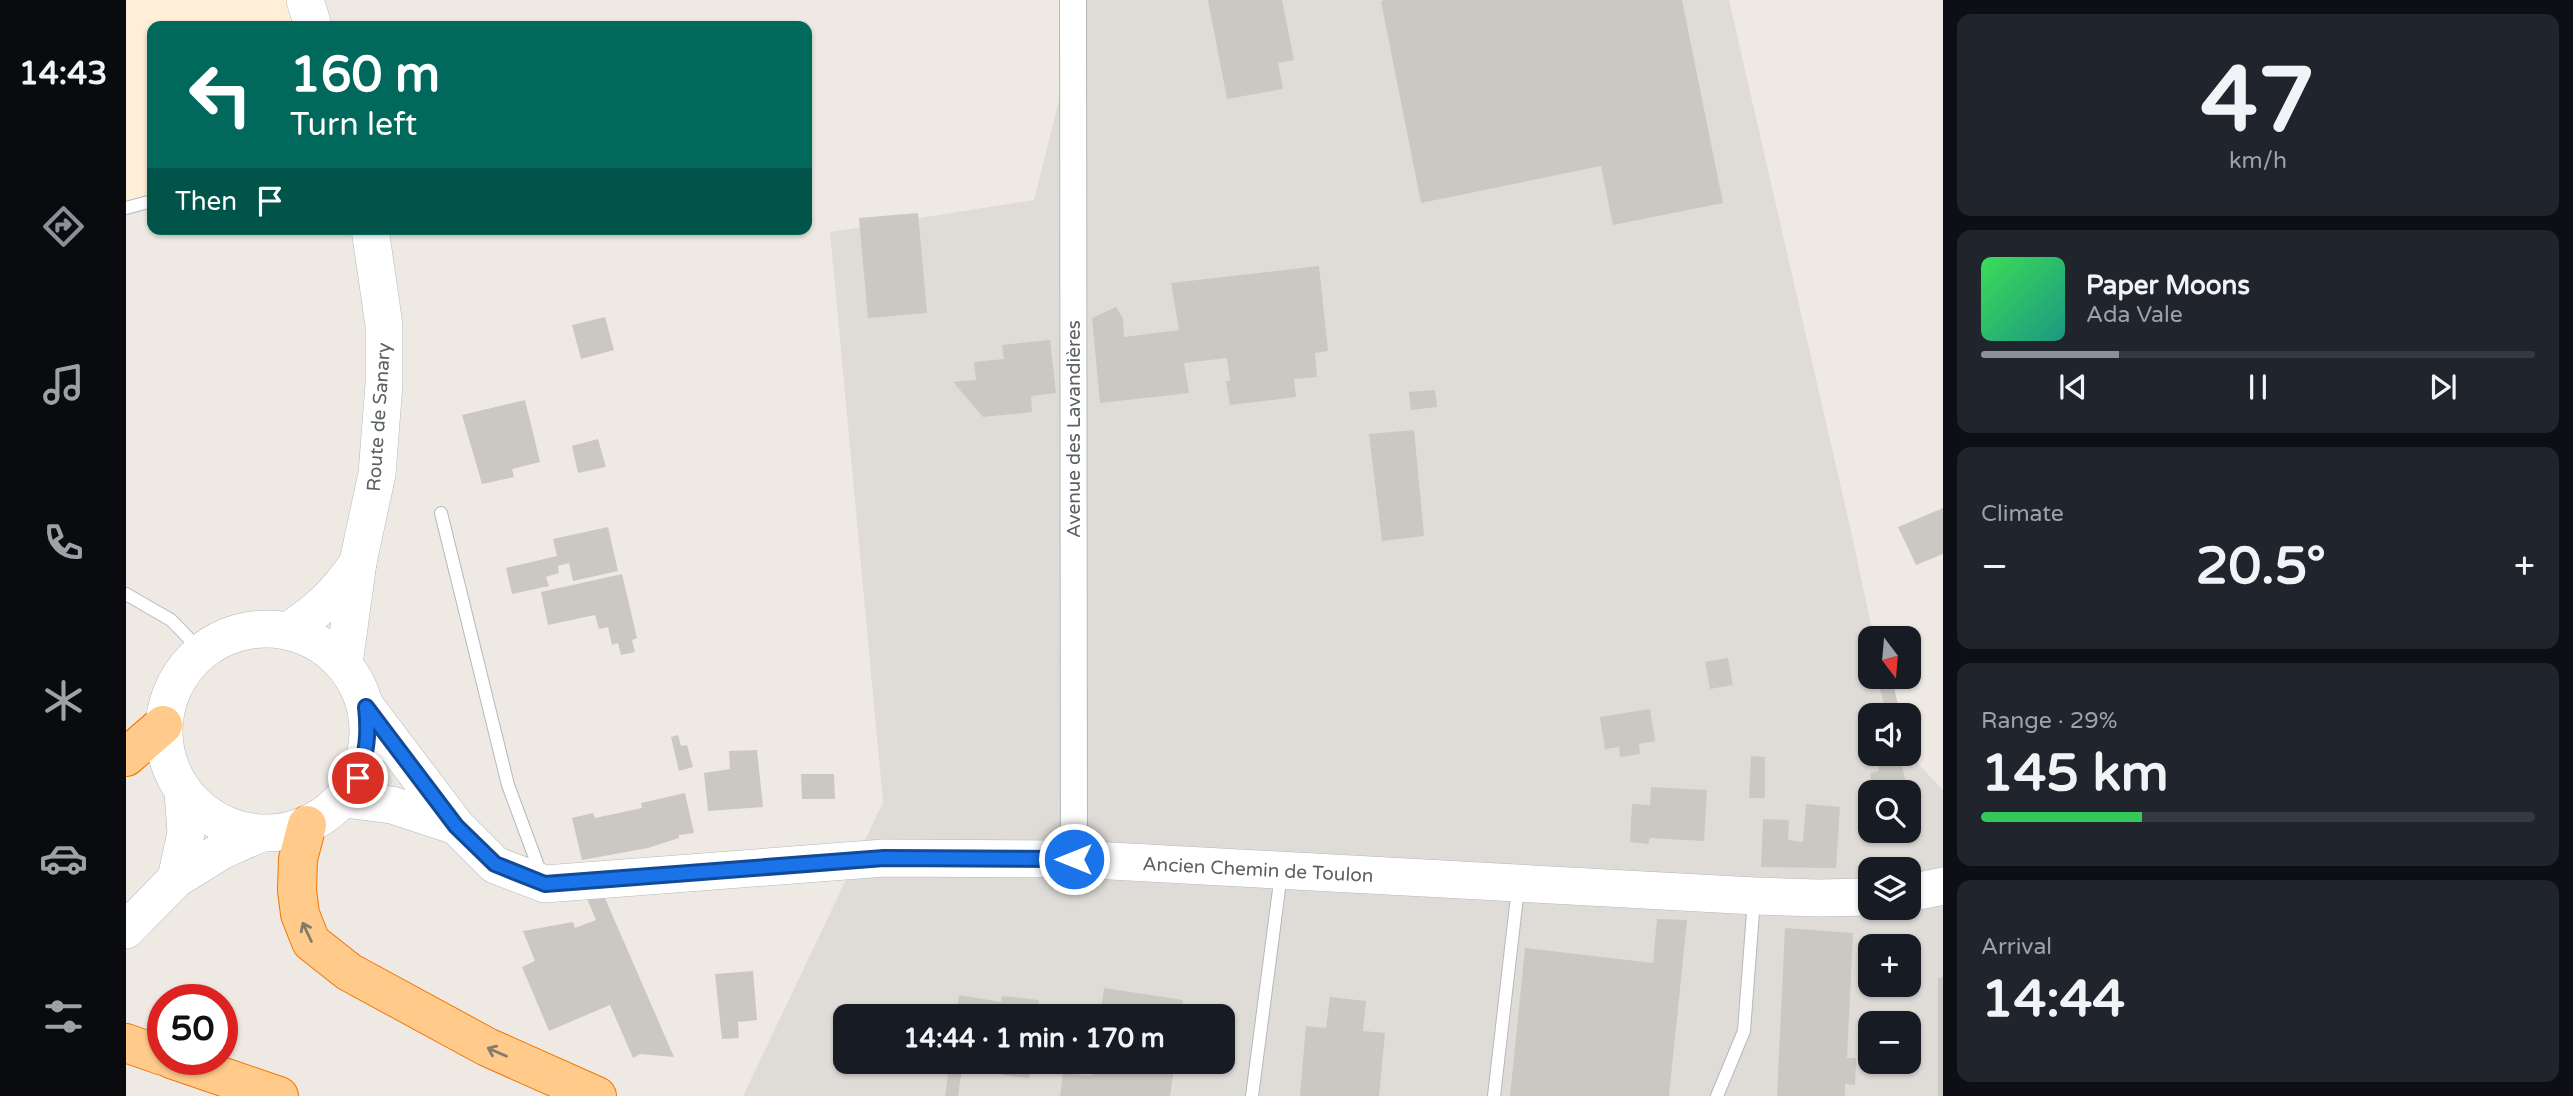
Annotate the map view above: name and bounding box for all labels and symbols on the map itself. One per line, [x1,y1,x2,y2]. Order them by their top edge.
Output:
street label: Avenue des Lavandières [1063,320,1085,538]
street label: Route de Sanary [363,342,395,492]
north arrow [1858,626,1922,690]
pin [328,748,388,808]
position arrow [1037,822,1111,896]
street label: Ancien Chemin de Toulon [1142,853,1374,887]
one-way arrow [300,922,313,943]
speed limit sign: 50 [147,984,238,1075]
one-way arrow [487,1044,509,1057]

